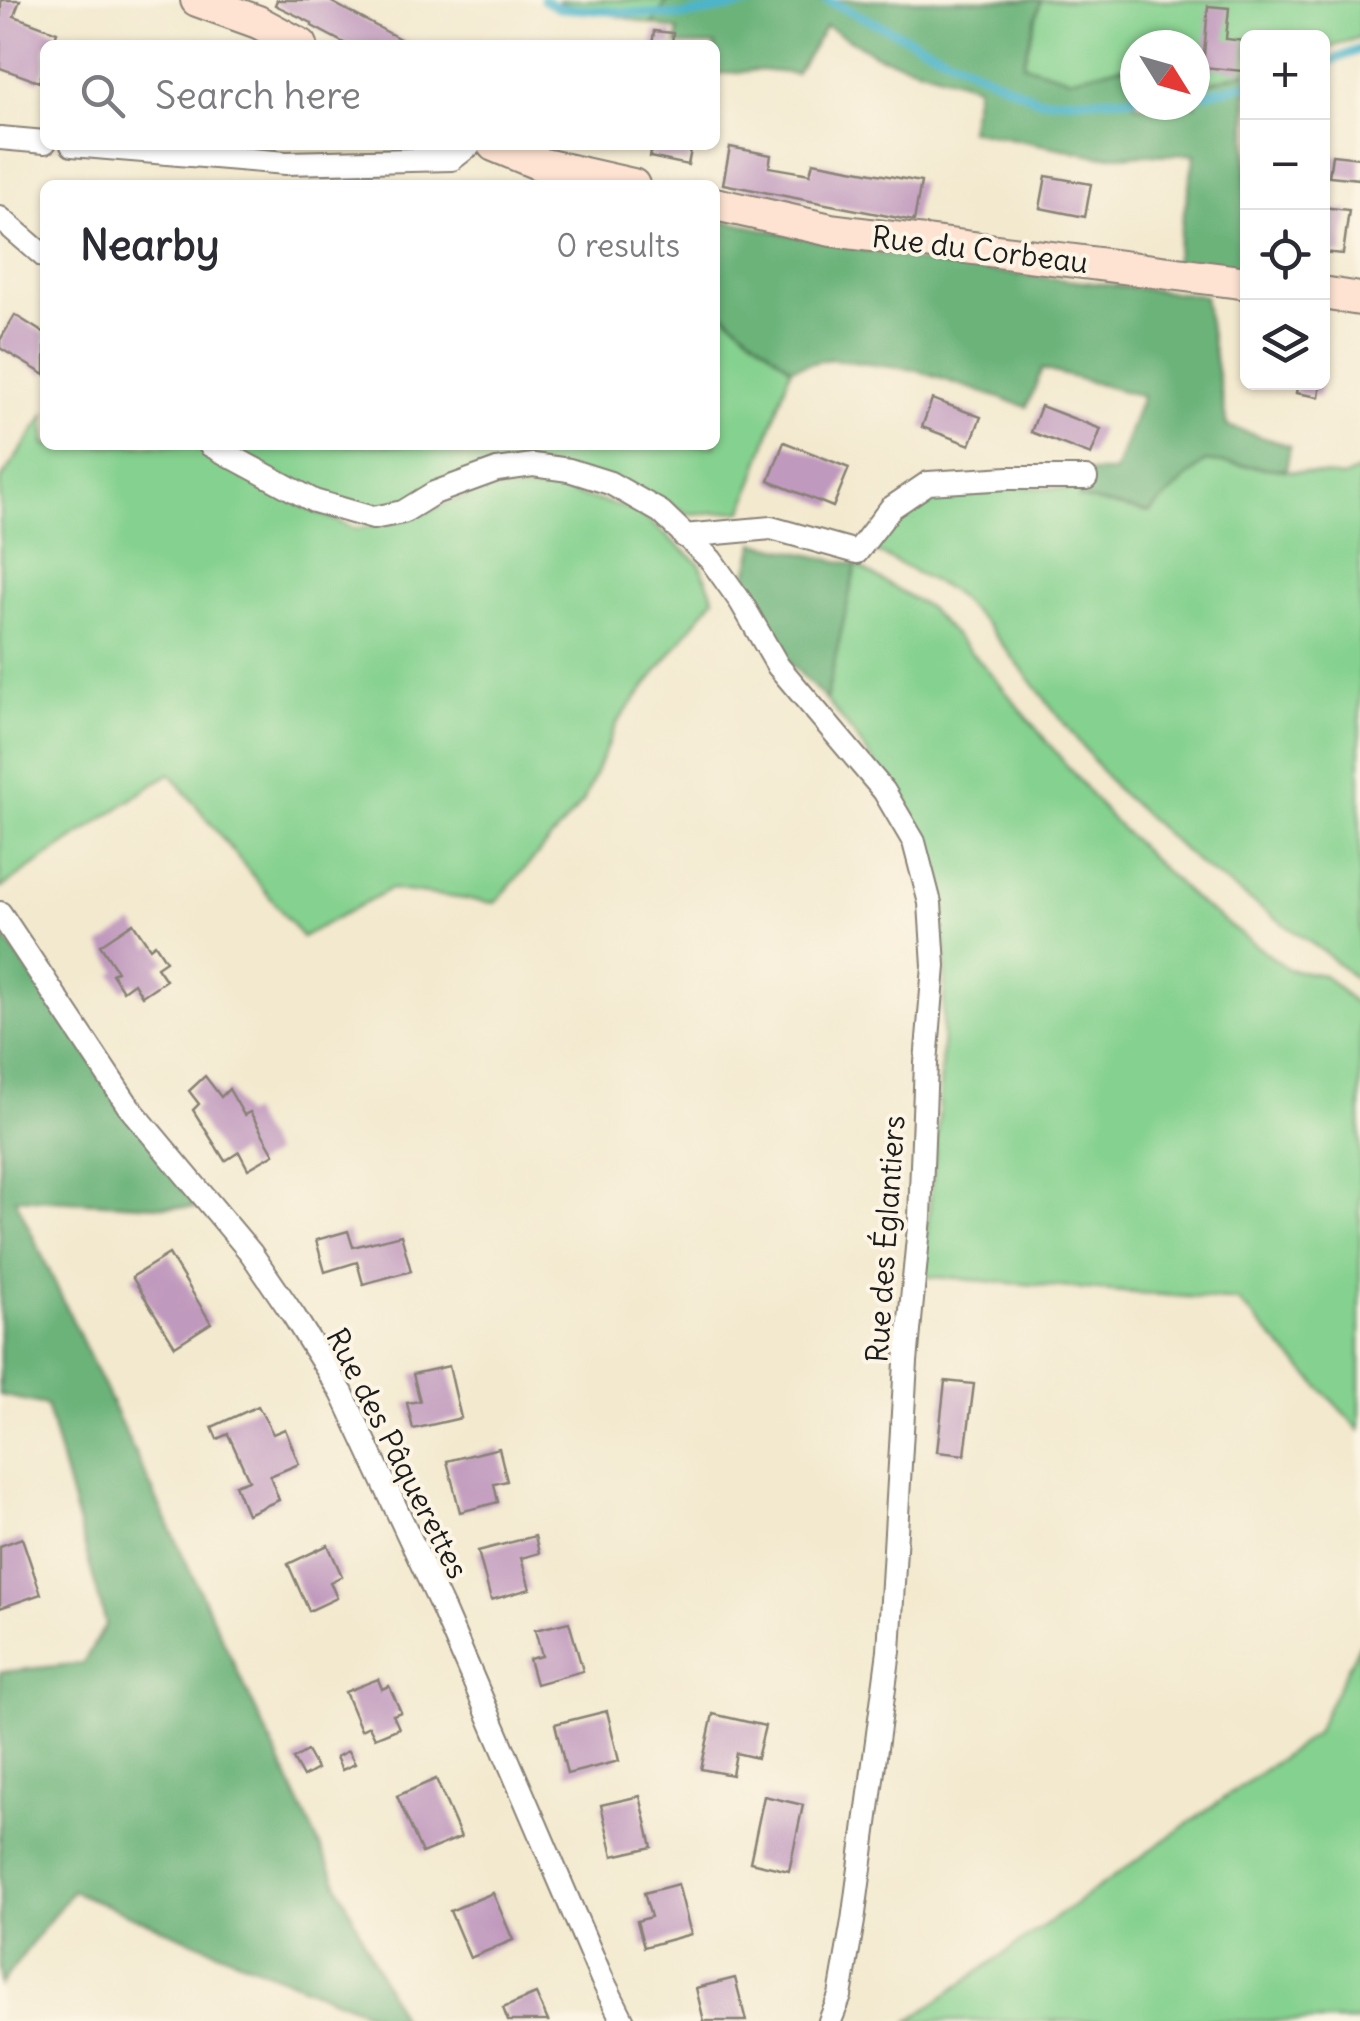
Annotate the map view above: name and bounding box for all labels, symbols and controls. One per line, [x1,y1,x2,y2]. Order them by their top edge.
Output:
north arrow [1120,30,1210,120]
map controls [1240,30,1330,390]
button: + [1240,30,1330,120]
search box [40,40,720,150]
icon: search [75,68,130,123]
text: Search here [155,72,361,119]
button: − [1240,120,1330,210]
button: locate [1240,210,1330,300]
street label: Rue du Corbeau [870,217,1090,281]
text: Nearby [80,219,219,271]
text: 0 results [556,225,680,266]
button: layers [1240,300,1330,390]
street label: Rue des Églantiers [857,1114,913,1364]
street label: Rue des Pâquerettes [318,1322,478,1584]

